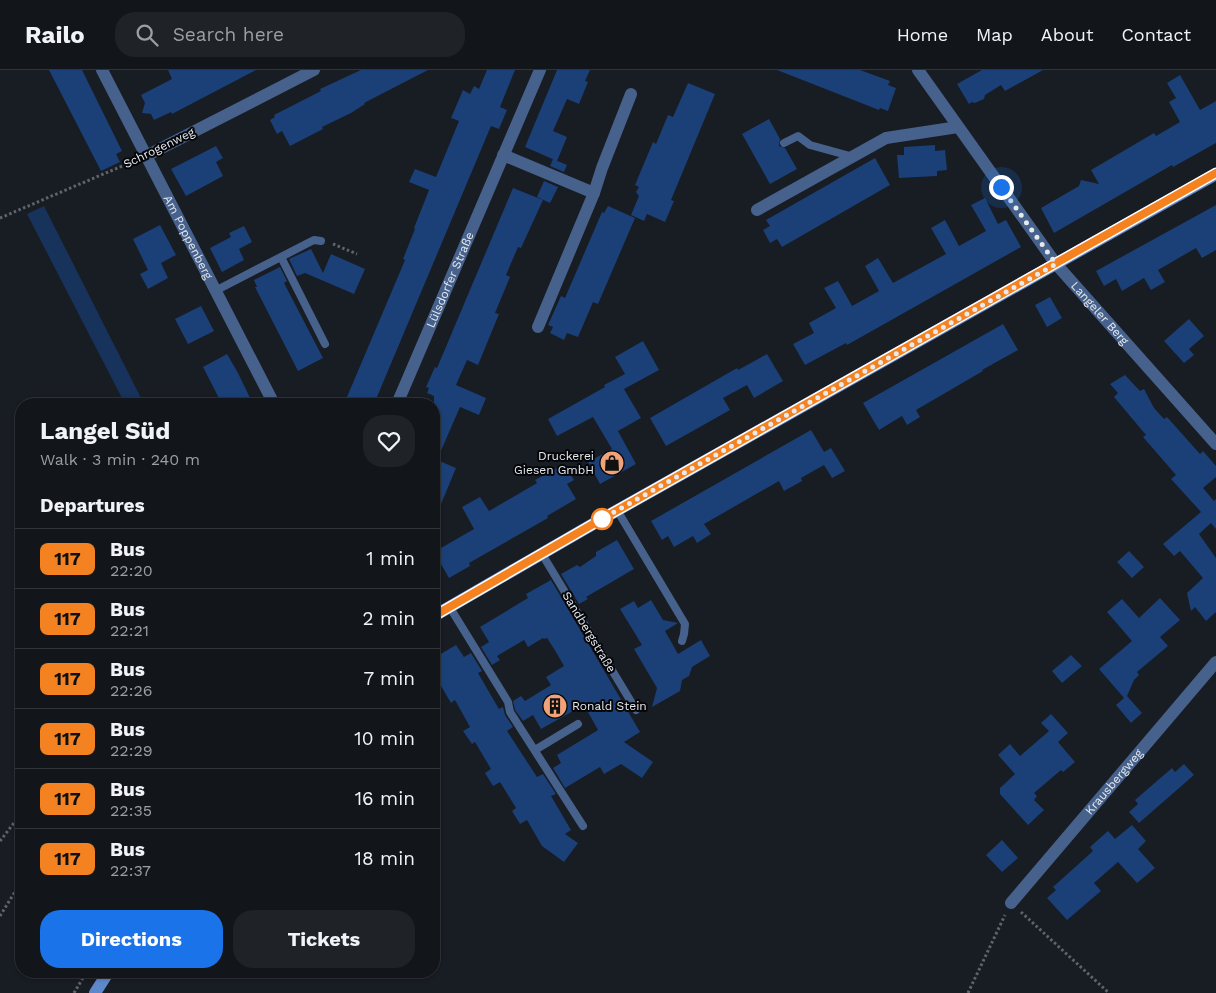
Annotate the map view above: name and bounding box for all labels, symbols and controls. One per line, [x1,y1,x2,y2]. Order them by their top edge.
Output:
search box [115,12,465,57]
text: Railo [25,21,85,49]
icon: search [133,21,161,49]
text: Search here [173,23,284,46]
text: Home [897,24,948,45]
text: Map [976,24,1013,45]
text: About [1041,24,1093,45]
text: Contact [1121,24,1191,45]
street label: Schrogenweg [121,124,197,171]
your location [989,175,1014,200]
street label: Am Poppenberg [161,193,216,282]
street label: Lülsdorfer Straße [423,230,477,330]
street label: Langeler Berg [1068,279,1132,348]
button: heart [363,415,415,467]
text: Langel Süd [40,417,170,445]
place label: Druckerei Giesen GmbH [514,449,594,477]
text: Walk · 3 min · 240 m [40,450,200,469]
shop icon: Druckerei Giesen GmbH [599,450,625,476]
text: Departures [40,494,145,517]
unlabelled marker [591,508,613,530]
text: Bus [110,538,145,561]
text: 1 min [366,547,415,570]
text: 117 [54,548,81,569]
text: 22:20 [110,561,153,580]
street label: Sandbergstraße [559,589,619,675]
text: Bus [110,598,145,621]
text: 2 min [363,607,415,630]
text: 117 [54,608,81,629]
text: 22:21 [110,621,149,640]
text: Bus [110,658,145,681]
text: 7 min [364,667,415,690]
text: 117 [54,668,81,689]
text: 22:26 [110,681,152,700]
building icon: Ronald Stein [542,693,568,719]
place label: Ronald Stein [572,699,647,713]
text: Bus [110,718,145,741]
text: 10 min [354,727,415,750]
text: 117 [54,728,81,749]
text: 22:29 [110,741,153,760]
street label: Krausbergweg [1082,746,1146,818]
text: Bus [110,778,145,801]
text: 16 min [355,787,415,810]
text: 117 [54,788,81,809]
text: 22:35 [110,801,152,820]
text: Bus [110,838,145,861]
text: 18 min [354,847,415,870]
text: 117 [54,848,81,869]
text: 22:37 [110,861,151,880]
button: Directions [40,910,223,968]
button: Tickets [233,910,415,968]

